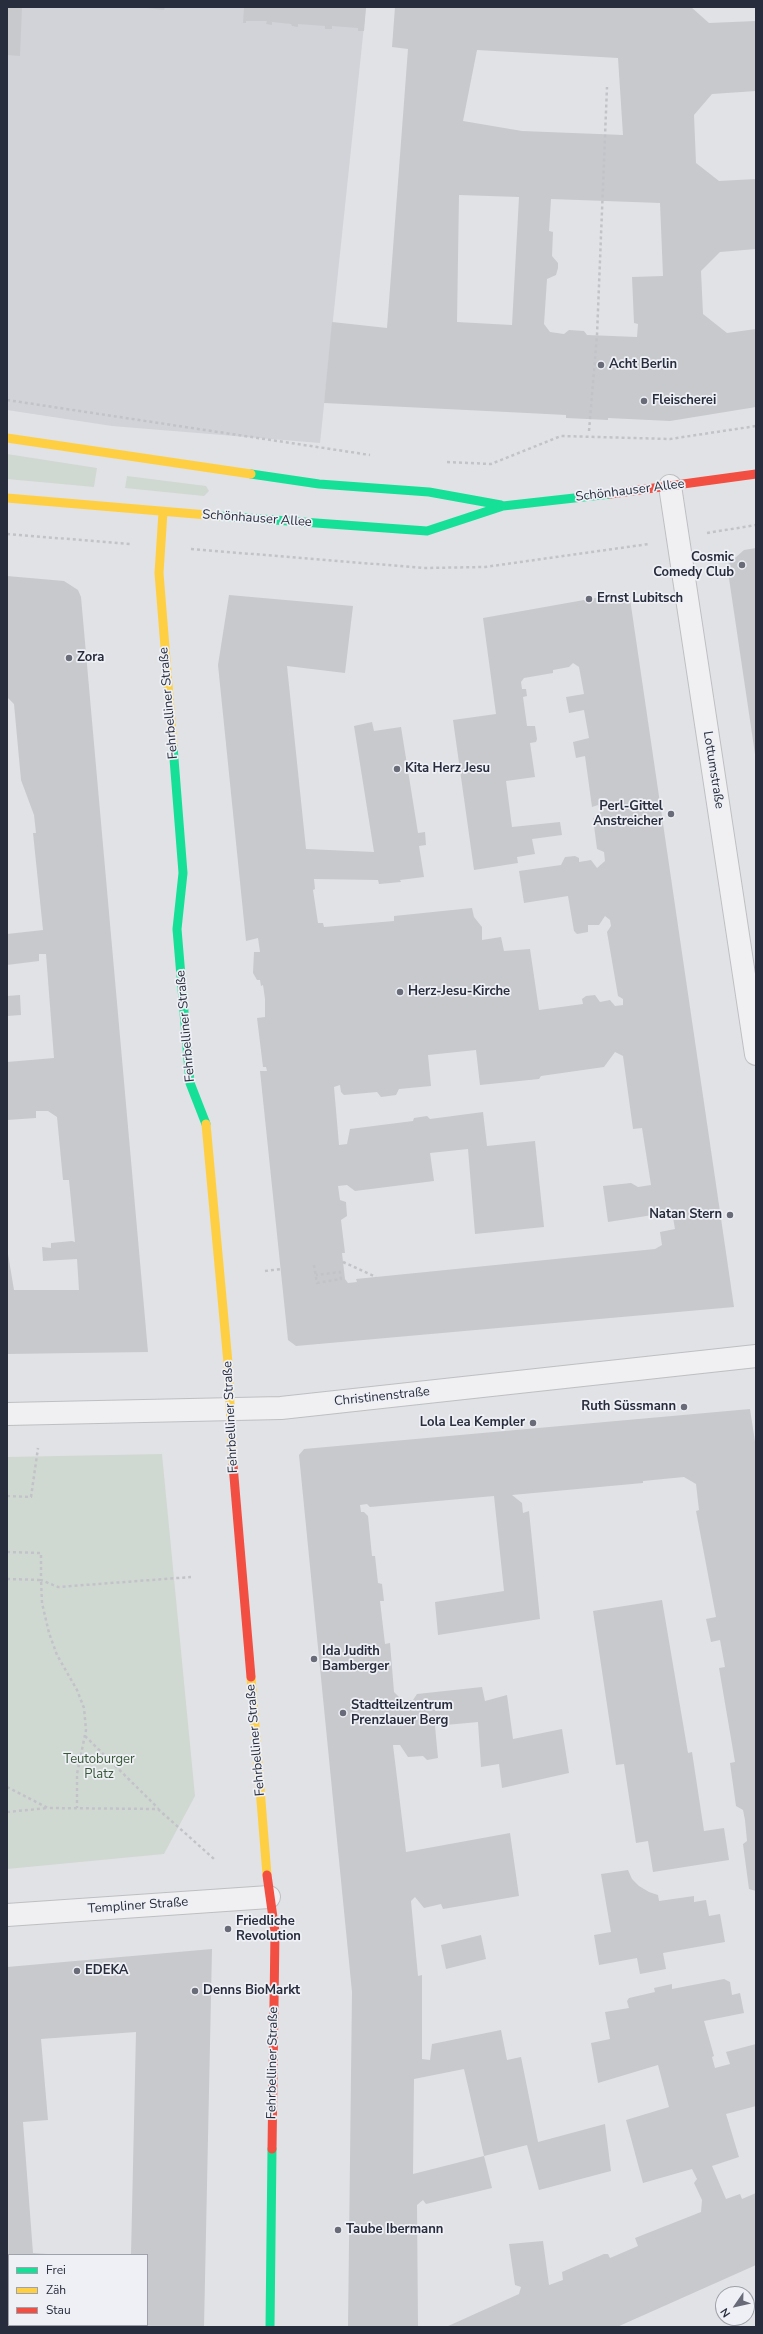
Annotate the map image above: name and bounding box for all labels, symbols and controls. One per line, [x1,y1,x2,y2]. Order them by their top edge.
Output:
place label: Acht Berlin [609,357,677,373]
marker: Acht Berlin [596,360,606,370]
place label: Fleischerei [652,393,716,409]
marker: Fleischerei [639,396,649,406]
street label: Schönhauser Allee [575,477,685,505]
street label: Schönhauser Allee [202,507,312,531]
place label: Cosmic Comedy Club [653,550,734,581]
marker: Cosmic Comedy Club [737,560,747,570]
place label: Ernst Lubitsch [597,591,683,607]
marker: Ernst Lubitsch [584,594,594,604]
street label: Fehrbelliner Straße [156,646,182,760]
place label: Zora [77,650,104,666]
marker: Zora [64,653,74,663]
street label: Lottumstraße [699,730,727,810]
place label: Kita Herz Jesu [405,761,490,777]
marker: Kita Herz Jesu [392,764,402,774]
place label: Perl-Gittel Anstreicher [593,799,663,830]
marker: Perl-Gittel Anstreicher [666,809,676,819]
street label: Fehrbelliner Straße [173,969,199,1083]
place label: Herz-Jesu-Kirche [408,984,510,1000]
marker: Herz-Jesu-Kirche [395,987,405,997]
place label: Natan Stern [649,1207,722,1223]
marker: Natan Stern [725,1210,735,1220]
street label: Fehrbelliner Straße [220,1361,242,1473]
street label: Christinenstraße [333,1384,431,1410]
place label: Ruth Süssmann [581,1399,676,1415]
marker: Ruth Süssmann [679,1402,689,1412]
place label: Lola Lea Kempler [420,1415,525,1431]
marker: Lola Lea Kempler [528,1418,538,1428]
place label: Ida Judith Bamberger [322,1644,389,1675]
marker: Ida Judith Bamberger [309,1654,319,1664]
street label: Fehrbelliner Straße [243,1683,269,1797]
place label: Stadtteilzentrum Prenzlauer Berg [351,1698,453,1729]
marker: Stadtteilzentrum Prenzlauer Berg [338,1708,348,1718]
park label: Teutoburger Platz [63,1752,135,1783]
street label: Templiner Straße [87,1895,189,1917]
place label: Friedliche Revolution [236,1914,301,1945]
marker: Friedliche Revolution [223,1924,233,1934]
place label: EDEKA [85,1963,128,1979]
marker: EDEKA [72,1966,82,1976]
place label: Denns BioMarkt [203,1983,300,1999]
marker: Denns BioMarkt [190,1986,200,1996]
street label: Fehrbelliner Straße [264,2007,282,2119]
place label: Taube Ibermann [346,2222,443,2238]
marker: Taube Ibermann [333,2225,343,2235]
legend [8,2254,148,2326]
text: Frei [46,2262,66,2278]
text: Zäh [46,2282,66,2298]
north arrow [715,2286,755,2326]
text: Stau [46,2302,71,2318]
text: N [717,2305,734,2320]

